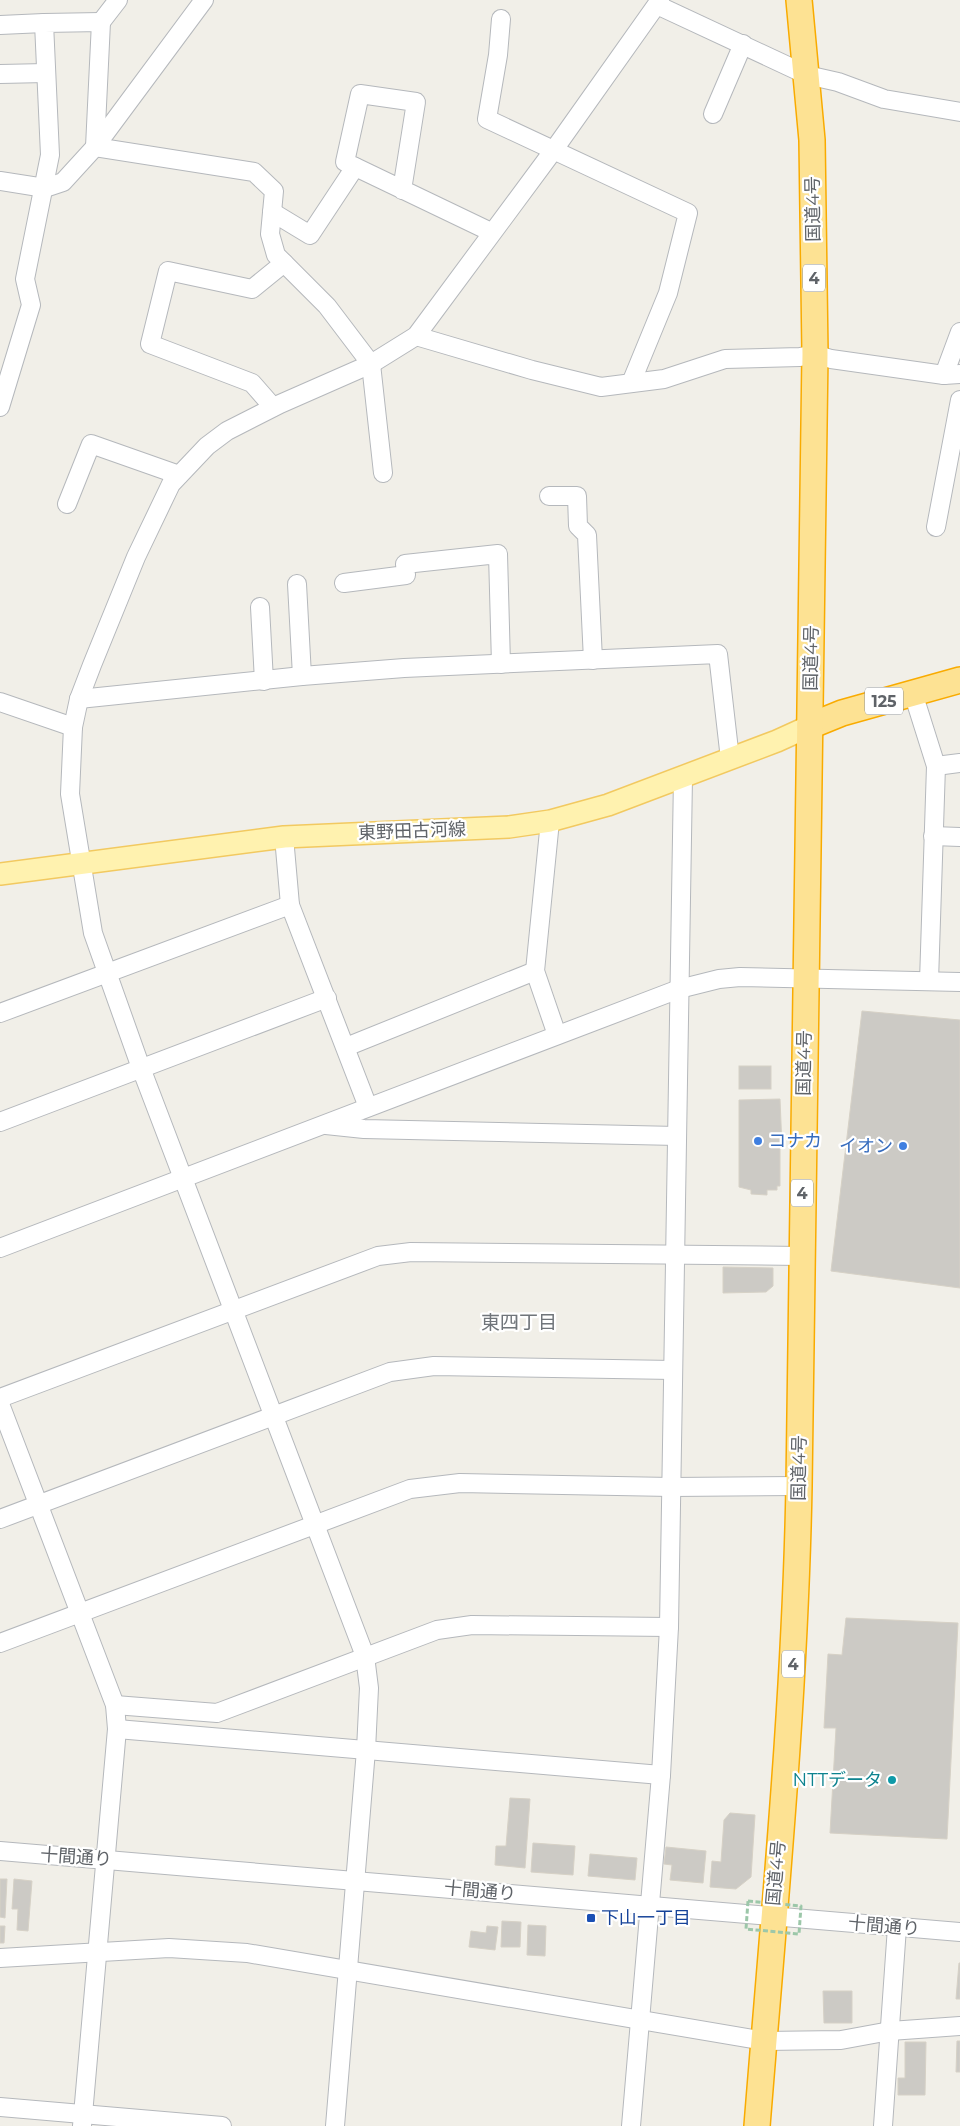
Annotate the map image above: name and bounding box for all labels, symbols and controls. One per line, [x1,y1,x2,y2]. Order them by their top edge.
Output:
street label: 国道4号 [801,176,825,242]
road number: 4 [803,264,825,292]
street label: 国道4号 [799,625,823,691]
road number: 125 [865,688,903,714]
street label: 東野田古河線 [358,818,466,844]
street label: 国道4号 [792,1030,816,1096]
place label: コナカ [768,1130,822,1152]
marker: コナカ [752,1135,764,1147]
place label: イオン [839,1135,893,1157]
marker: イオン [897,1140,909,1152]
road number: 4 [791,1180,813,1206]
district label: 東四丁目 [481,1311,557,1334]
street label: 国道4号 [787,1435,811,1501]
road number: 4 [782,1650,804,1678]
place label: NTTデータ [793,1769,882,1791]
marker: NTTデータ [886,1774,898,1786]
street label: 国道4号 [762,1839,790,1907]
street label: 十間通り [39,1844,113,1870]
street label: 十間通り [443,1877,517,1905]
place label: 下山一丁目 [601,1907,691,1929]
marker: 下山一丁目 [585,1912,597,1924]
street label: 十間通り [847,1912,921,1940]

